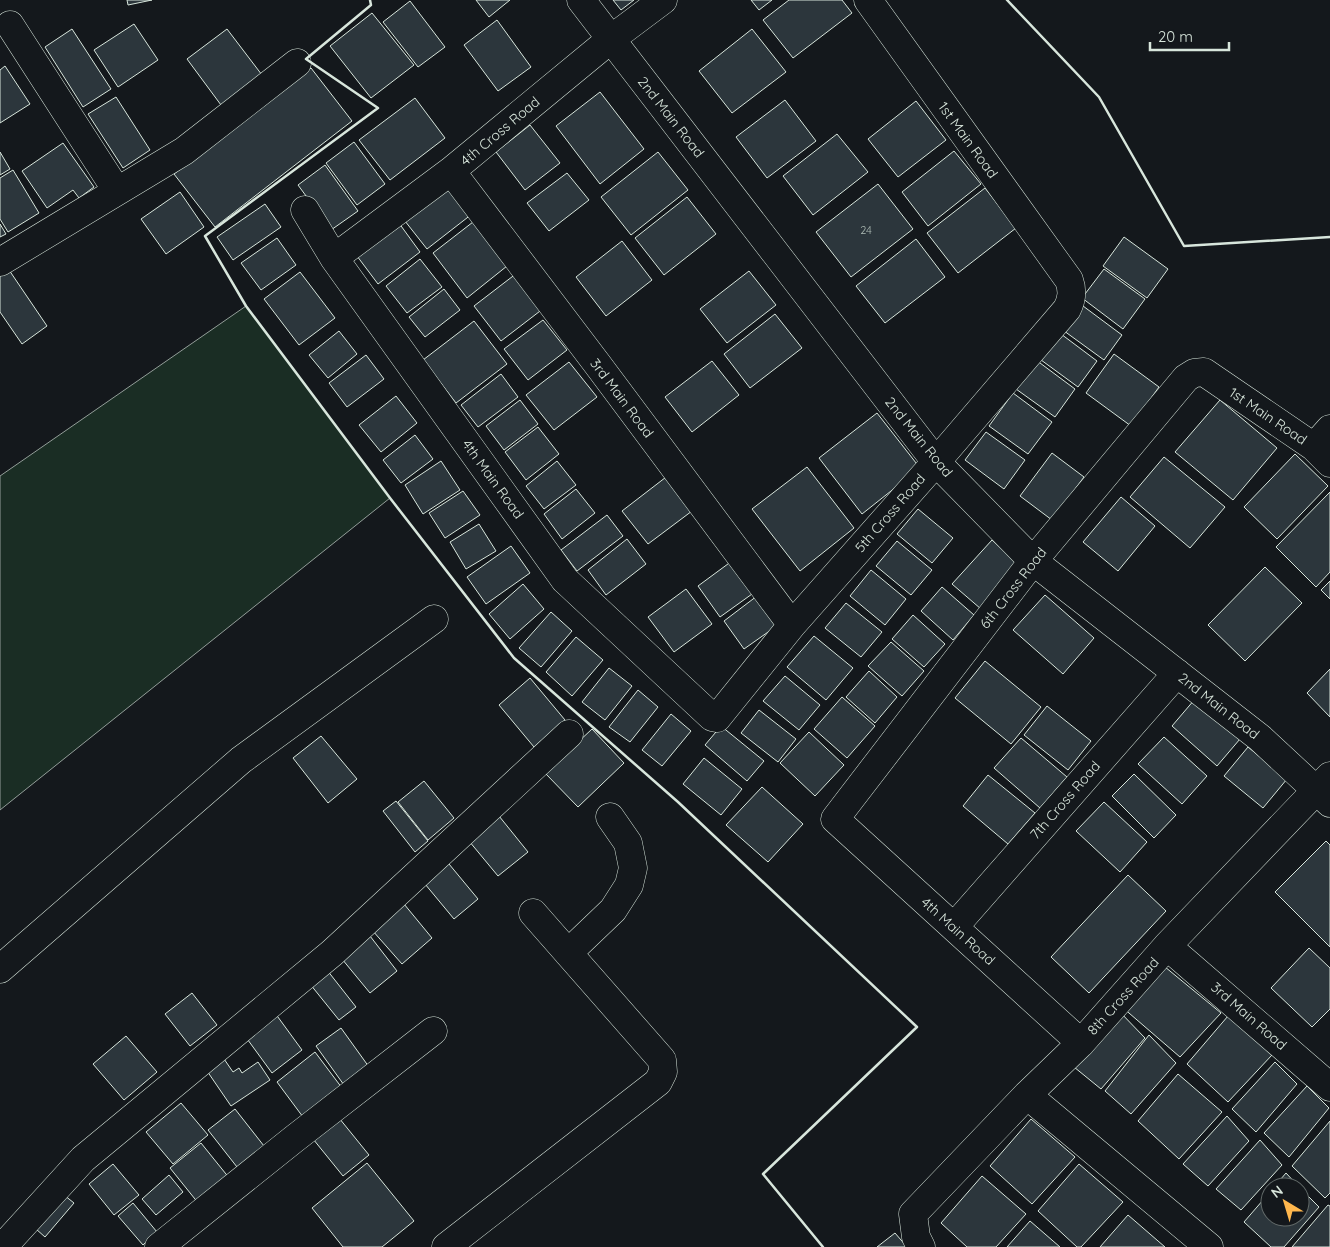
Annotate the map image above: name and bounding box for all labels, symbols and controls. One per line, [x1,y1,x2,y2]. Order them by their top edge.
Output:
scale bar [1150,20,1229,52]
text: 20 m [1158,27,1193,46]
street label: 2nd Main Road [634,73,708,161]
street label: 4th Cross Road [457,93,543,169]
street label: 1st Main Road [934,98,1002,182]
house number: 24 [860,223,872,237]
street label: 3rd Main Road [586,355,658,441]
street label: 1st Main Road [1226,383,1310,449]
street label: 2nd Main Road [881,393,957,481]
street label: 4th Main Road [458,436,528,522]
street label: 5th Cross Road [851,470,929,556]
street label: 6th Cross Road [976,544,1050,632]
street label: 2nd Main Road [1175,669,1263,743]
street label: 7th Cross Road [1026,757,1104,843]
street label: 4th Main Road [917,893,999,969]
street label: 8th Cross Road [1083,953,1163,1039]
street label: 3rd Main Road [1207,978,1291,1054]
north arrow [1260,1177,1310,1227]
text: N [1267,1181,1287,1202]

